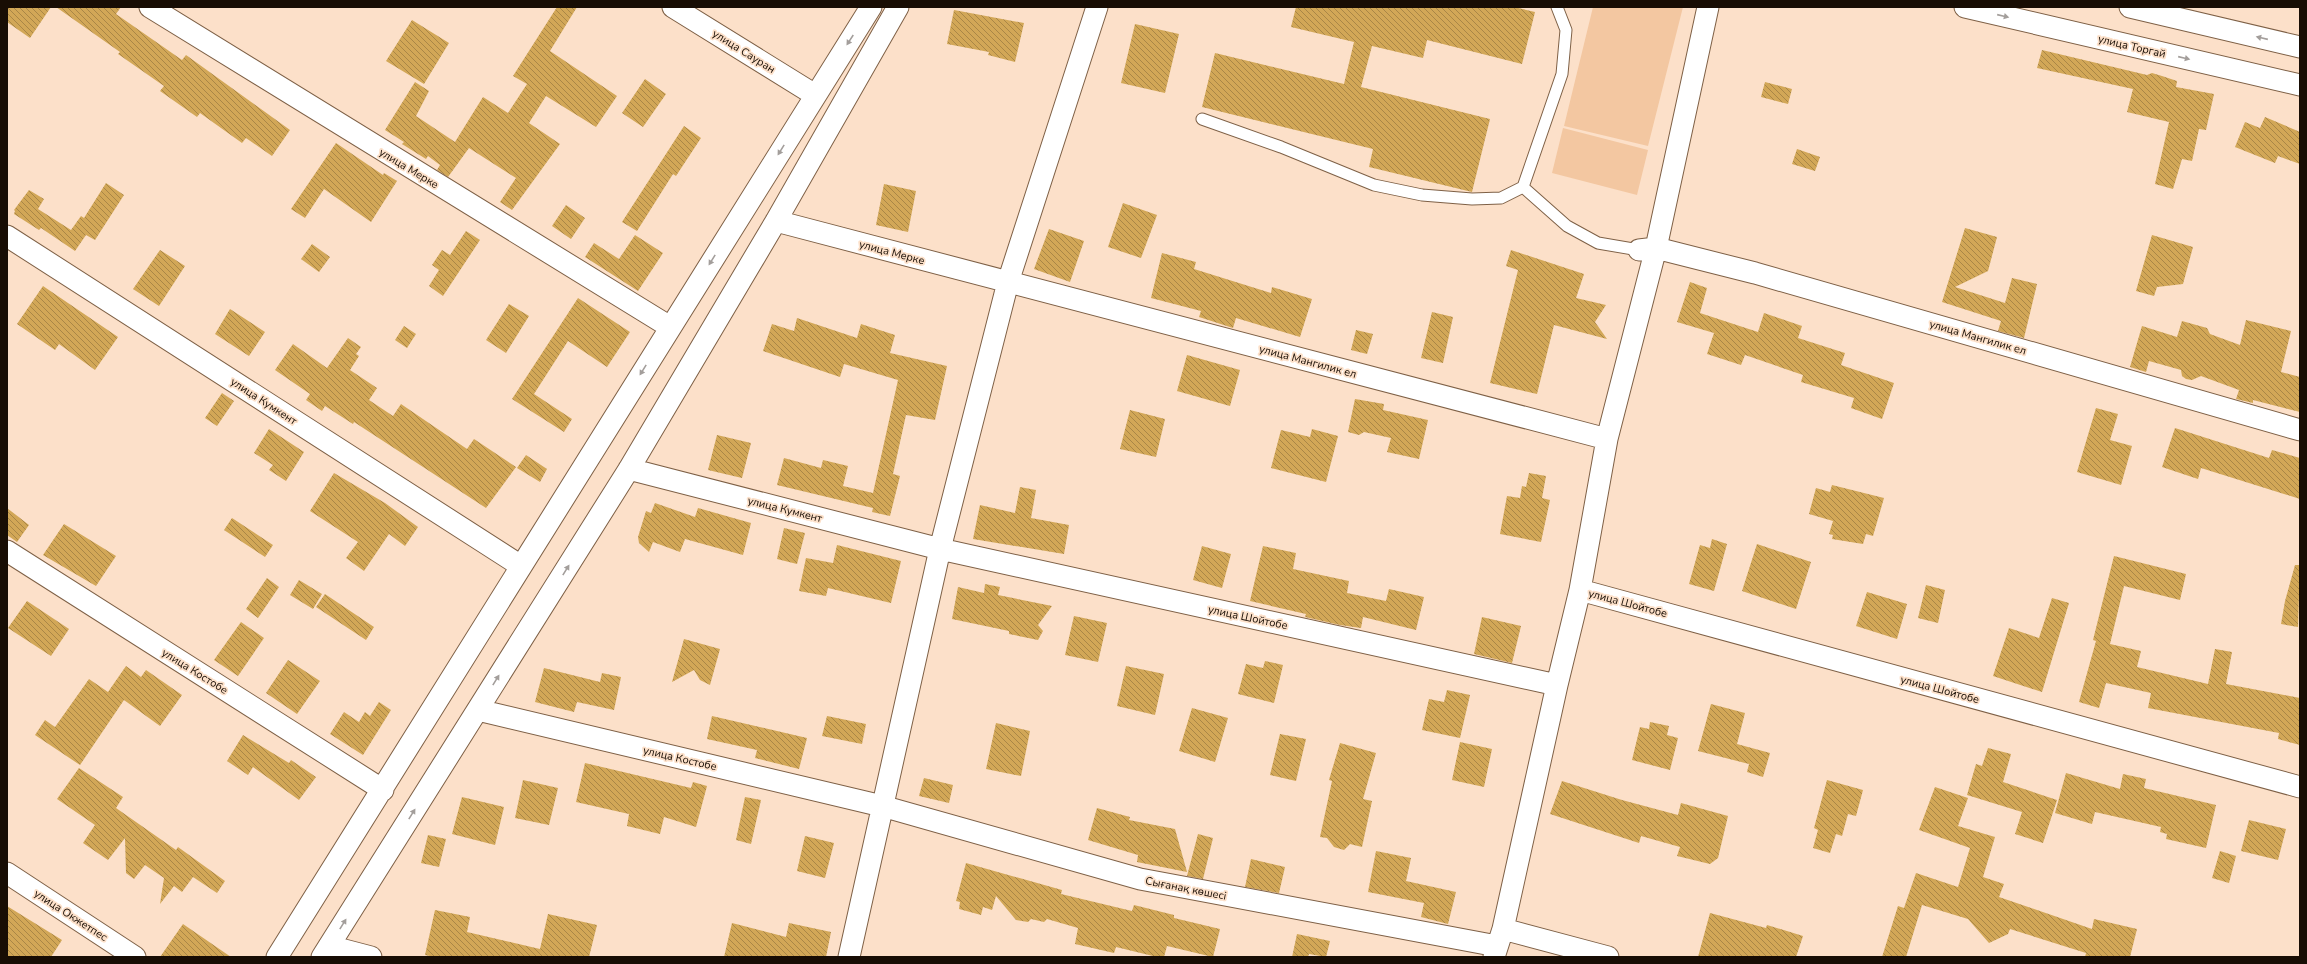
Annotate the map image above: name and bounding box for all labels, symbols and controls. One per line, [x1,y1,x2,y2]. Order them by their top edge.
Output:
one-way arrow [1996,13,2009,19]
street label: улица Сауран [709,26,778,77]
street label: улица Торгай [2096,31,2167,62]
one-way arrow [2256,34,2268,40]
one-way arrow [846,35,854,45]
one-way arrow [2178,56,2190,62]
one-way arrow [777,144,784,156]
street label: улица Мерке [376,145,441,192]
street label: улица Мерке [857,237,926,268]
one-way arrow [708,254,715,266]
street label: улица Мангилик ел [1928,316,2028,358]
street label: улица Мангилик ел [1258,341,1358,382]
one-way arrow [639,365,647,375]
street label: улица Кумкент [228,374,300,429]
street label: улица Кумкент [746,493,824,526]
one-way arrow [562,565,570,575]
street label: улица Шойтобе [1587,586,1669,621]
street label: улица Шойтобе [1207,602,1289,633]
street label: улица Костобе [159,645,231,698]
street label: улица Шойтобе [1899,672,1981,707]
one-way arrow [493,674,500,686]
street label: улица Костобе [642,743,718,774]
one-way arrow [408,809,416,819]
street label: Сығанақ көшесі [1144,873,1228,904]
street label: улица Окжетпес [31,886,110,945]
one-way arrow [339,919,347,929]

